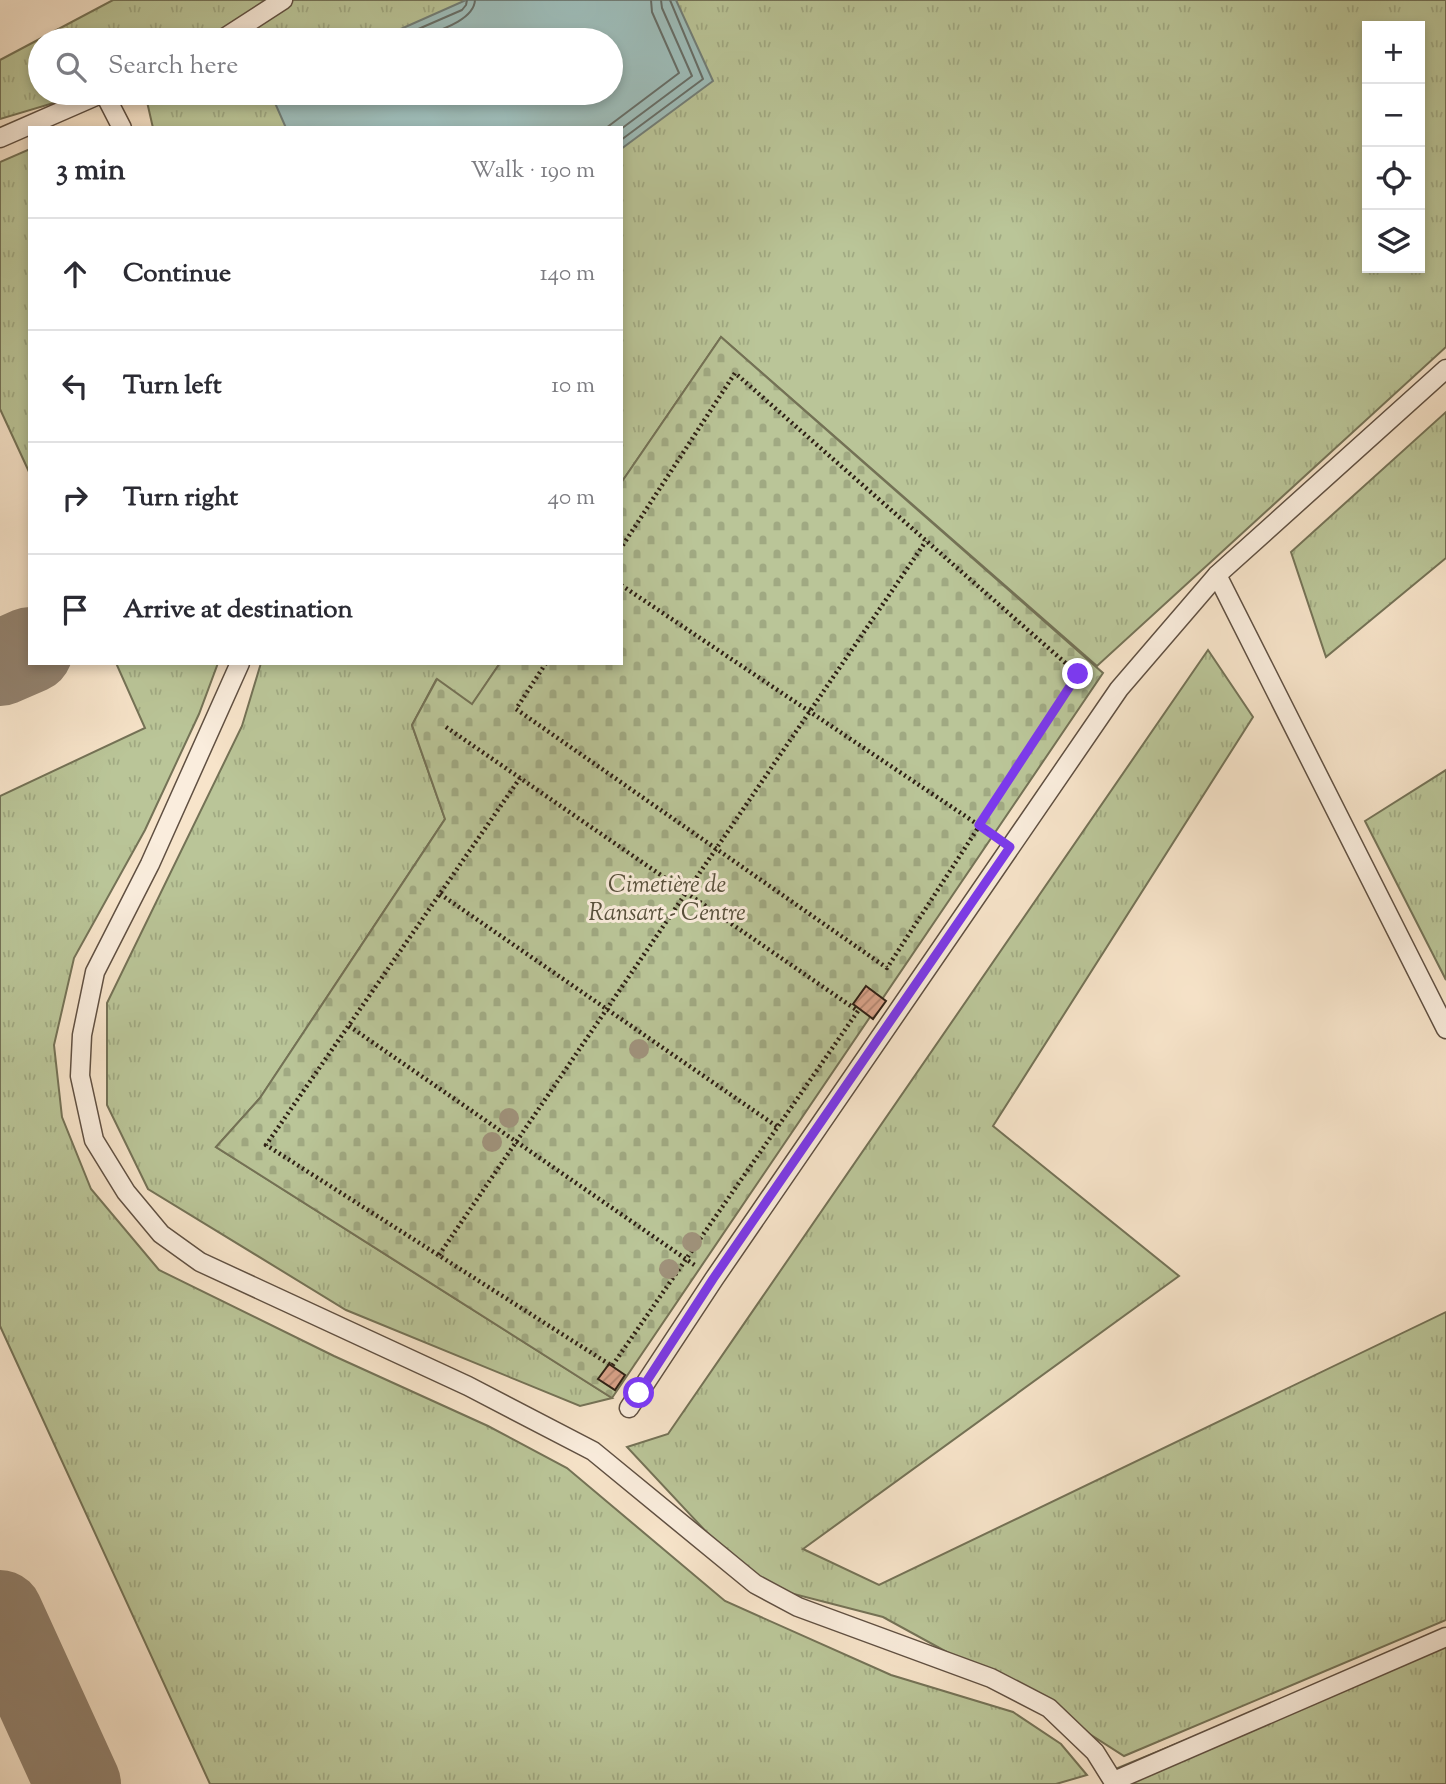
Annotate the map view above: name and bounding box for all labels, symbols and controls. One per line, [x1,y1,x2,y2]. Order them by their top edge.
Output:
map controls [1362,21,1425,273]
button: + [1362,21,1425,84]
search box [28,28,623,105]
icon: search [52,48,90,86]
text: Search here [108,48,238,85]
button: − [1362,84,1425,147]
button: locate [1362,147,1425,210]
text: 3 min [56,150,126,193]
text: Walk · 190 m [471,155,595,188]
button: layers [1362,210,1425,273]
icon: ahead [56,255,94,293]
text: Continue [123,256,231,293]
text: 140 m [540,258,595,291]
icon: left [56,367,94,405]
text: Turn left [123,368,222,405]
text: 10 m [551,370,595,403]
icon: right [56,479,94,517]
text: Turn right [123,480,238,517]
text: 40 m [548,482,595,515]
icon: arrive [56,591,94,629]
text: Arrive at destination [123,592,353,629]
route end [1062,658,1093,689]
park label: Cimetière de Ransart - Centre [588,869,746,931]
route start [623,1377,654,1408]

